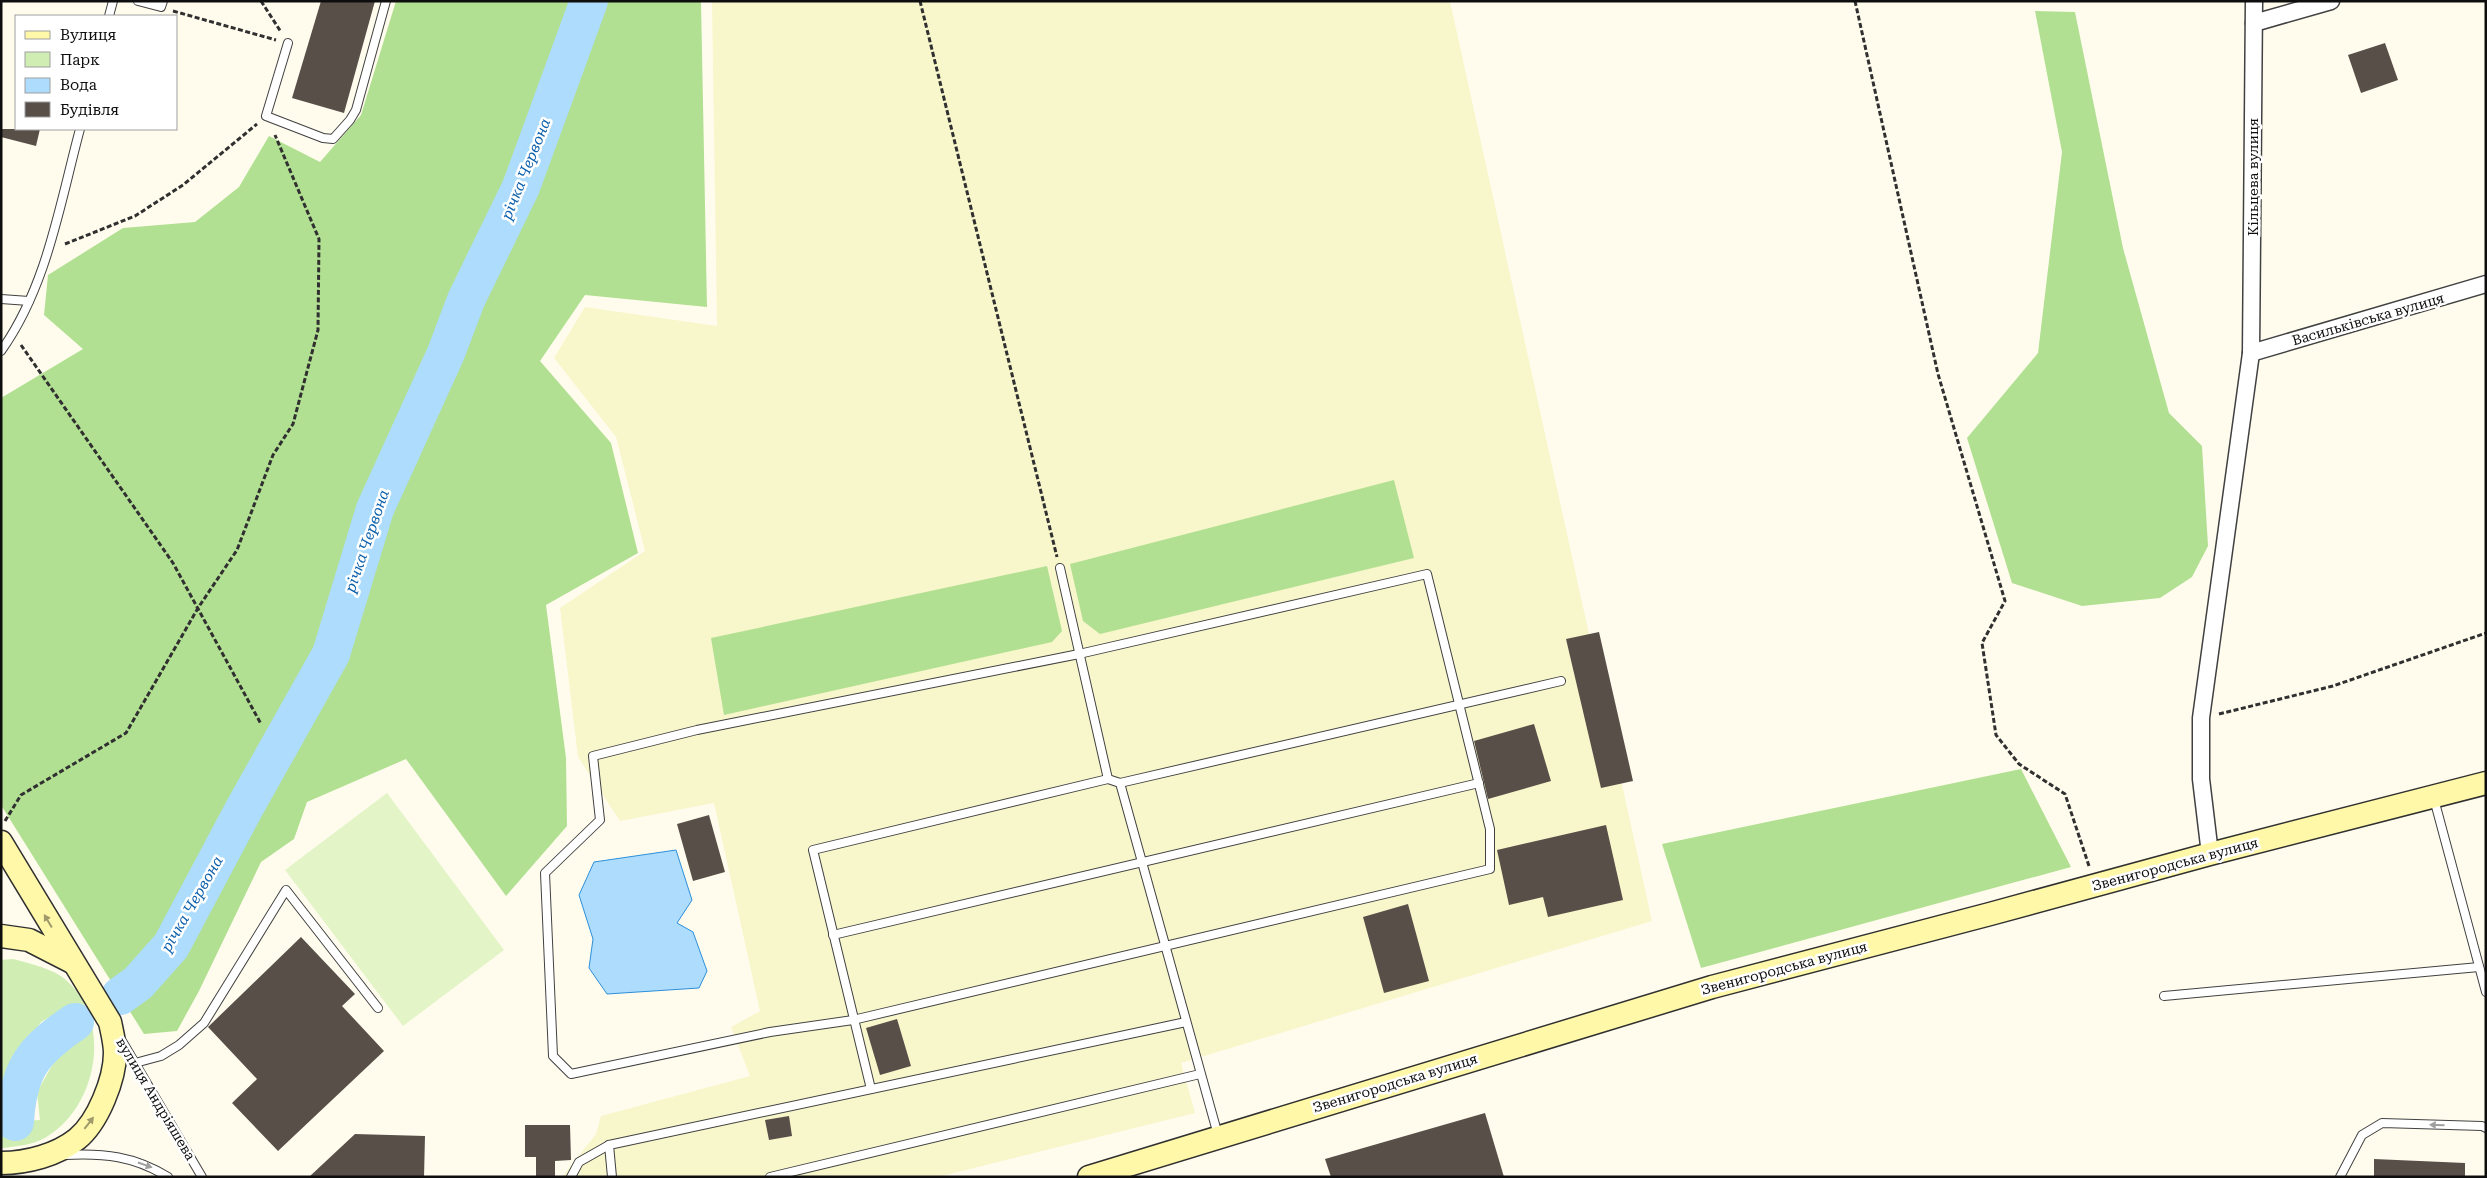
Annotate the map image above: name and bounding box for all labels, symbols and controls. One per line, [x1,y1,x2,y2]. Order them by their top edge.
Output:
legend [15,15,178,130]
text: Вулиця [60,26,116,44]
text: Парк [60,51,100,69]
text: Вода [60,76,97,94]
text: Будівля [60,101,119,119]
water label: річка Червона [497,116,554,223]
street label: Кільцева вулиця [2245,118,2261,236]
street label: Васильківська вулиця [2290,290,2446,348]
water label: річка Червона [341,487,393,596]
street label: Звенигородська вулиця [2090,834,2260,894]
water label: річка Червона [157,853,227,956]
one-way arrow [44,914,53,927]
street label: Звенигородська вулиця [1699,938,1869,998]
street label: вулиця Андріяшева [113,1035,199,1163]
street label: Звенигородська вулиця [1311,1050,1479,1116]
one-way arrow [84,1117,95,1130]
one-way arrow [2429,1121,2445,1129]
one-way arrow [138,1162,153,1170]

